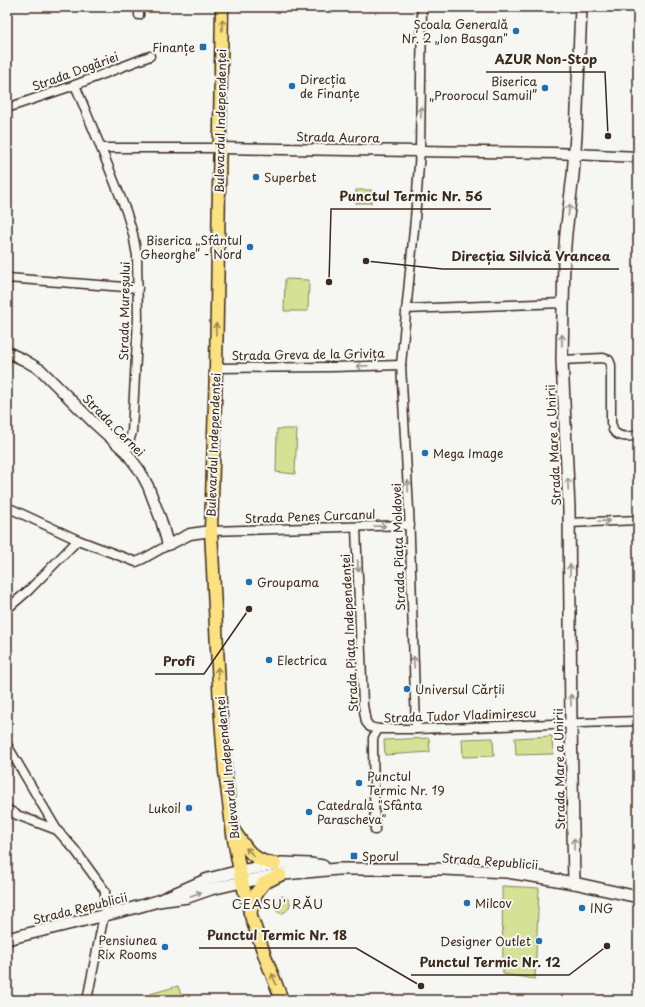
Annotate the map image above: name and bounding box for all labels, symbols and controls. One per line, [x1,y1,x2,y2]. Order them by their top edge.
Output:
place label: Școala Generală Nr. 2 „Ion Basgan" [402,15,508,47]
one-way arrow [218,19,226,32]
marker: Școala Generală Nr. 2 „Ion Basgan" [511,26,521,36]
place label: Finanțe [152,38,195,56]
marker: Finanțe [198,42,208,52]
street label: Strada Dogăriei [29,47,121,95]
callout: AZUR Non-Stop [486,47,605,72]
street label: Bulevardul Independenței [210,49,230,193]
text: AZUR Non-Stop [494,49,597,68]
place label: Direcția de Finanțe [300,70,360,102]
place label: Biserica „Proorocul Samuil” [430,72,537,104]
marker: Direcția de Finanțe [287,81,297,91]
marker: Biserica „Proorocul Samuil” [540,83,550,93]
one-way arrow [417,106,425,119]
street label: Strada Aurora [296,127,381,147]
place label: Superbet [264,168,317,186]
marker: Superbet [251,172,261,182]
callout: Punctul Termic Nr. 56 [331,184,491,209]
text: Punctul Termic Nr. 56 [339,186,483,205]
one-way arrow [565,204,572,217]
place label: Biserica „Sfântul Gheorghe” - Nord [140,231,242,263]
marker: Biserica „Sfântul Gheorghe” - Nord [245,242,255,252]
callout: Direcția Silvică Vrancea [443,244,619,269]
text: Direcția Silvică Vrancea [452,246,611,265]
street label: Strada Mureșului [114,261,134,361]
one-way arrow [212,323,220,336]
one-way arrow [558,334,566,347]
street label: Strada Greva de la Grivița [231,344,385,364]
one-way arrow [356,362,369,370]
street label: Bulevardul Independenței [201,372,225,518]
street label: Strada Mare a Unirii [541,384,565,506]
street label: Strada Cernei [79,390,149,460]
place label: Mega Image [433,444,503,462]
marker: Mega Image [420,448,430,458]
one-way arrow [564,478,572,491]
one-way arrow [405,480,412,493]
street label: Strada Piața Moldovei [387,483,409,611]
street label: Strada Peneș Curcanul [244,505,376,527]
one-way arrow [597,518,610,525]
one-way arrow [373,522,386,530]
street label: Strada Piața Independenței [336,553,362,713]
one-way arrow [354,559,362,572]
one-way arrow [566,564,574,577]
place label: Groupama [257,573,320,591]
marker: Groupama [244,577,254,587]
callout: Profi [155,649,204,674]
text: Profi [163,651,195,670]
place label: Electrica [277,651,327,669]
marker: Electrica [264,655,274,665]
one-way arrow [410,656,418,669]
one-way arrow [214,667,222,680]
place label: Universul Cărții [415,680,505,698]
marker: Universul Cărții [402,684,412,694]
one-way arrow [567,694,575,707]
street label: Bulevardul Independenței [210,695,244,841]
street label: Strada Tudor Vladimirescu [383,703,537,727]
street label: Strada Mare a Unirii [549,708,569,830]
place label: Punctul Termic Nr. 19 [367,767,445,799]
marker: Punctul Termic Nr. 19 [354,778,364,788]
place label: Catedrala "Sfânta Parascheva" [317,796,423,828]
place label: Lukoil [148,799,181,817]
marker: Lukoil [184,803,194,813]
marker: Catedrala "Sfânta Parascheva" [304,807,314,817]
one-way arrow [570,838,578,851]
one-way arrow [245,847,254,857]
place label: Sporul [362,847,399,865]
street label: Strada Republicii [441,849,539,873]
marker: Sporul [349,851,359,861]
street label: Strada Republicii [31,888,129,928]
one-way arrow [190,889,202,897]
district label: CEASU' RĂU [232,894,324,913]
place label: Milcov [475,894,512,912]
marker: Milcov [462,898,472,908]
place label: ING [590,899,614,917]
marker: ING [577,903,587,913]
callout: Punctul Termic Nr. 18 [199,923,356,948]
text: Punctul Termic Nr. 18 [207,925,347,944]
place label: Pensiunea Rix Rooms [97,931,158,963]
place label: Designer Outlet [440,932,531,950]
marker: Designer Outlet [534,936,544,946]
marker: Pensiunea Rix Rooms [160,942,170,952]
callout: Punctul Termic Nr. 12 [411,950,569,975]
text: Punctul Termic Nr. 12 [419,952,561,971]
one-way arrow [270,974,277,986]

